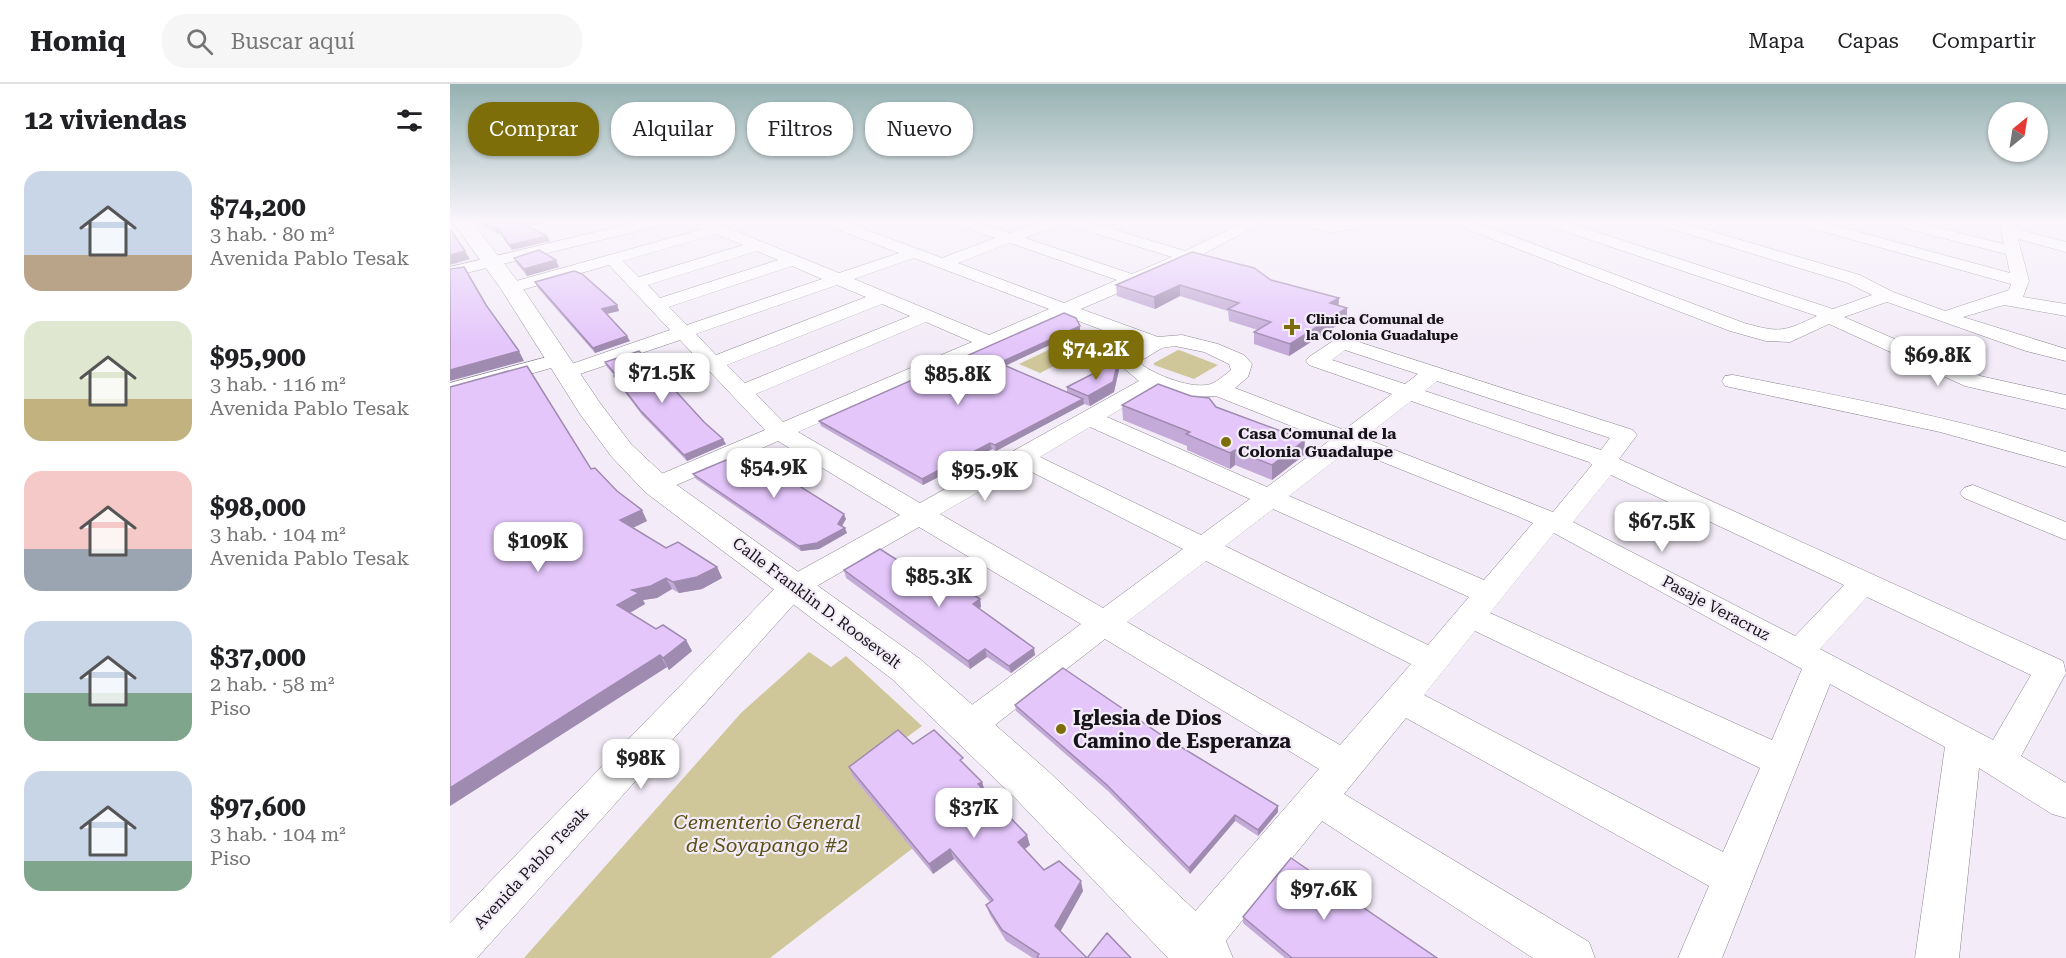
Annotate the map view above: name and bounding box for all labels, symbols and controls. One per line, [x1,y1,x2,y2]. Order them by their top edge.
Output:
search box [162,14,582,68]
text: Homiq [30,25,126,58]
icon: search [183,25,216,58]
text: Buscar aquí [231,29,355,54]
text: Mapa [1748,29,1804,53]
text: Capas [1837,29,1899,53]
text: Compartir [1932,29,2036,53]
chip: Comprar [468,102,599,156]
chip: Alquilar [611,102,735,156]
chip: Filtros [747,102,853,156]
chip: Nuevo [865,102,973,156]
north arrow [1988,102,2048,162]
map controls [1988,102,2048,162]
icon: filters [393,104,426,137]
text: 12 viviendas [24,105,187,135]
text: $74,200 [210,192,306,222]
icon: home [72,195,144,267]
text: 3 hab. · 80 m² [210,222,334,246]
text: Avenida Pablo Tesak [210,246,409,270]
place label: Clinica Comunal de la Colonia Guadalupe [1306,311,1458,343]
marker: Clinica Comunal de la Colonia Guadalupe [1283,318,1301,336]
pin: $74.2K [1047,330,1145,381]
pin: $69.8K [1889,336,1987,387]
text: $74.2K [1063,337,1129,361]
text: $95,900 [210,342,306,372]
text: $69.8K [1905,343,1971,367]
icon: home [72,345,144,417]
pin: $71.5K [613,353,711,404]
pin: $85.8K [909,355,1007,406]
text: $71.5K [629,360,695,384]
text: $85.8K [925,362,991,386]
text: 3 hab. · 116 m² [210,372,346,396]
text: Avenida Pablo Tesak [210,396,409,420]
place label: Casa Comunal de la Colonia Guadalupe [1238,424,1397,461]
marker: Casa Comunal de la Colonia Guadalupe [1219,435,1233,449]
pin: $54.9K [725,448,823,499]
pin: $95.9K [936,451,1034,502]
text: $54.9K [741,455,807,479]
text: $95.9K [952,458,1018,482]
text: $98,000 [210,492,306,522]
icon: home [72,495,144,567]
pin: $67.5K [1613,502,1711,553]
text: $67.5K [1629,509,1695,533]
text: 3 hab. · 104 m² [210,522,346,546]
pin: $109K [496,522,580,573]
text: $109K [508,529,568,553]
street label: Calle Franklin D. Roosevelt [729,533,905,673]
text: Avenida Pablo Tesak [210,546,409,570]
pin: $85.3K [890,557,988,608]
text: $85.3K [906,564,972,588]
street label: Pasaje Veracruz [1659,572,1774,645]
text: $37,000 [210,642,306,672]
icon: home [72,645,144,717]
text: 2 hab. · 58 m² [210,672,334,696]
text: Piso [210,696,251,720]
place label: Iglesia de Dios Camino de Esperanza [1073,706,1291,753]
marker: Iglesia de Dios Camino de Esperanza [1054,722,1068,736]
pin: $98K [605,739,677,790]
text: $98K [616,746,666,770]
pin: $37K [938,788,1010,839]
text: $97,600 [210,792,306,822]
icon: home [72,795,144,867]
text: $37K [949,795,999,819]
street label: Avenida Pablo Tesak [470,803,592,933]
park label: Cementerio General de Soyapango #2 [673,810,861,857]
text: 3 hab. · 104 m² [210,822,346,846]
text: Piso [210,846,251,870]
pin: $97.6K [1275,870,1373,921]
text: $97.6K [1291,877,1357,901]

